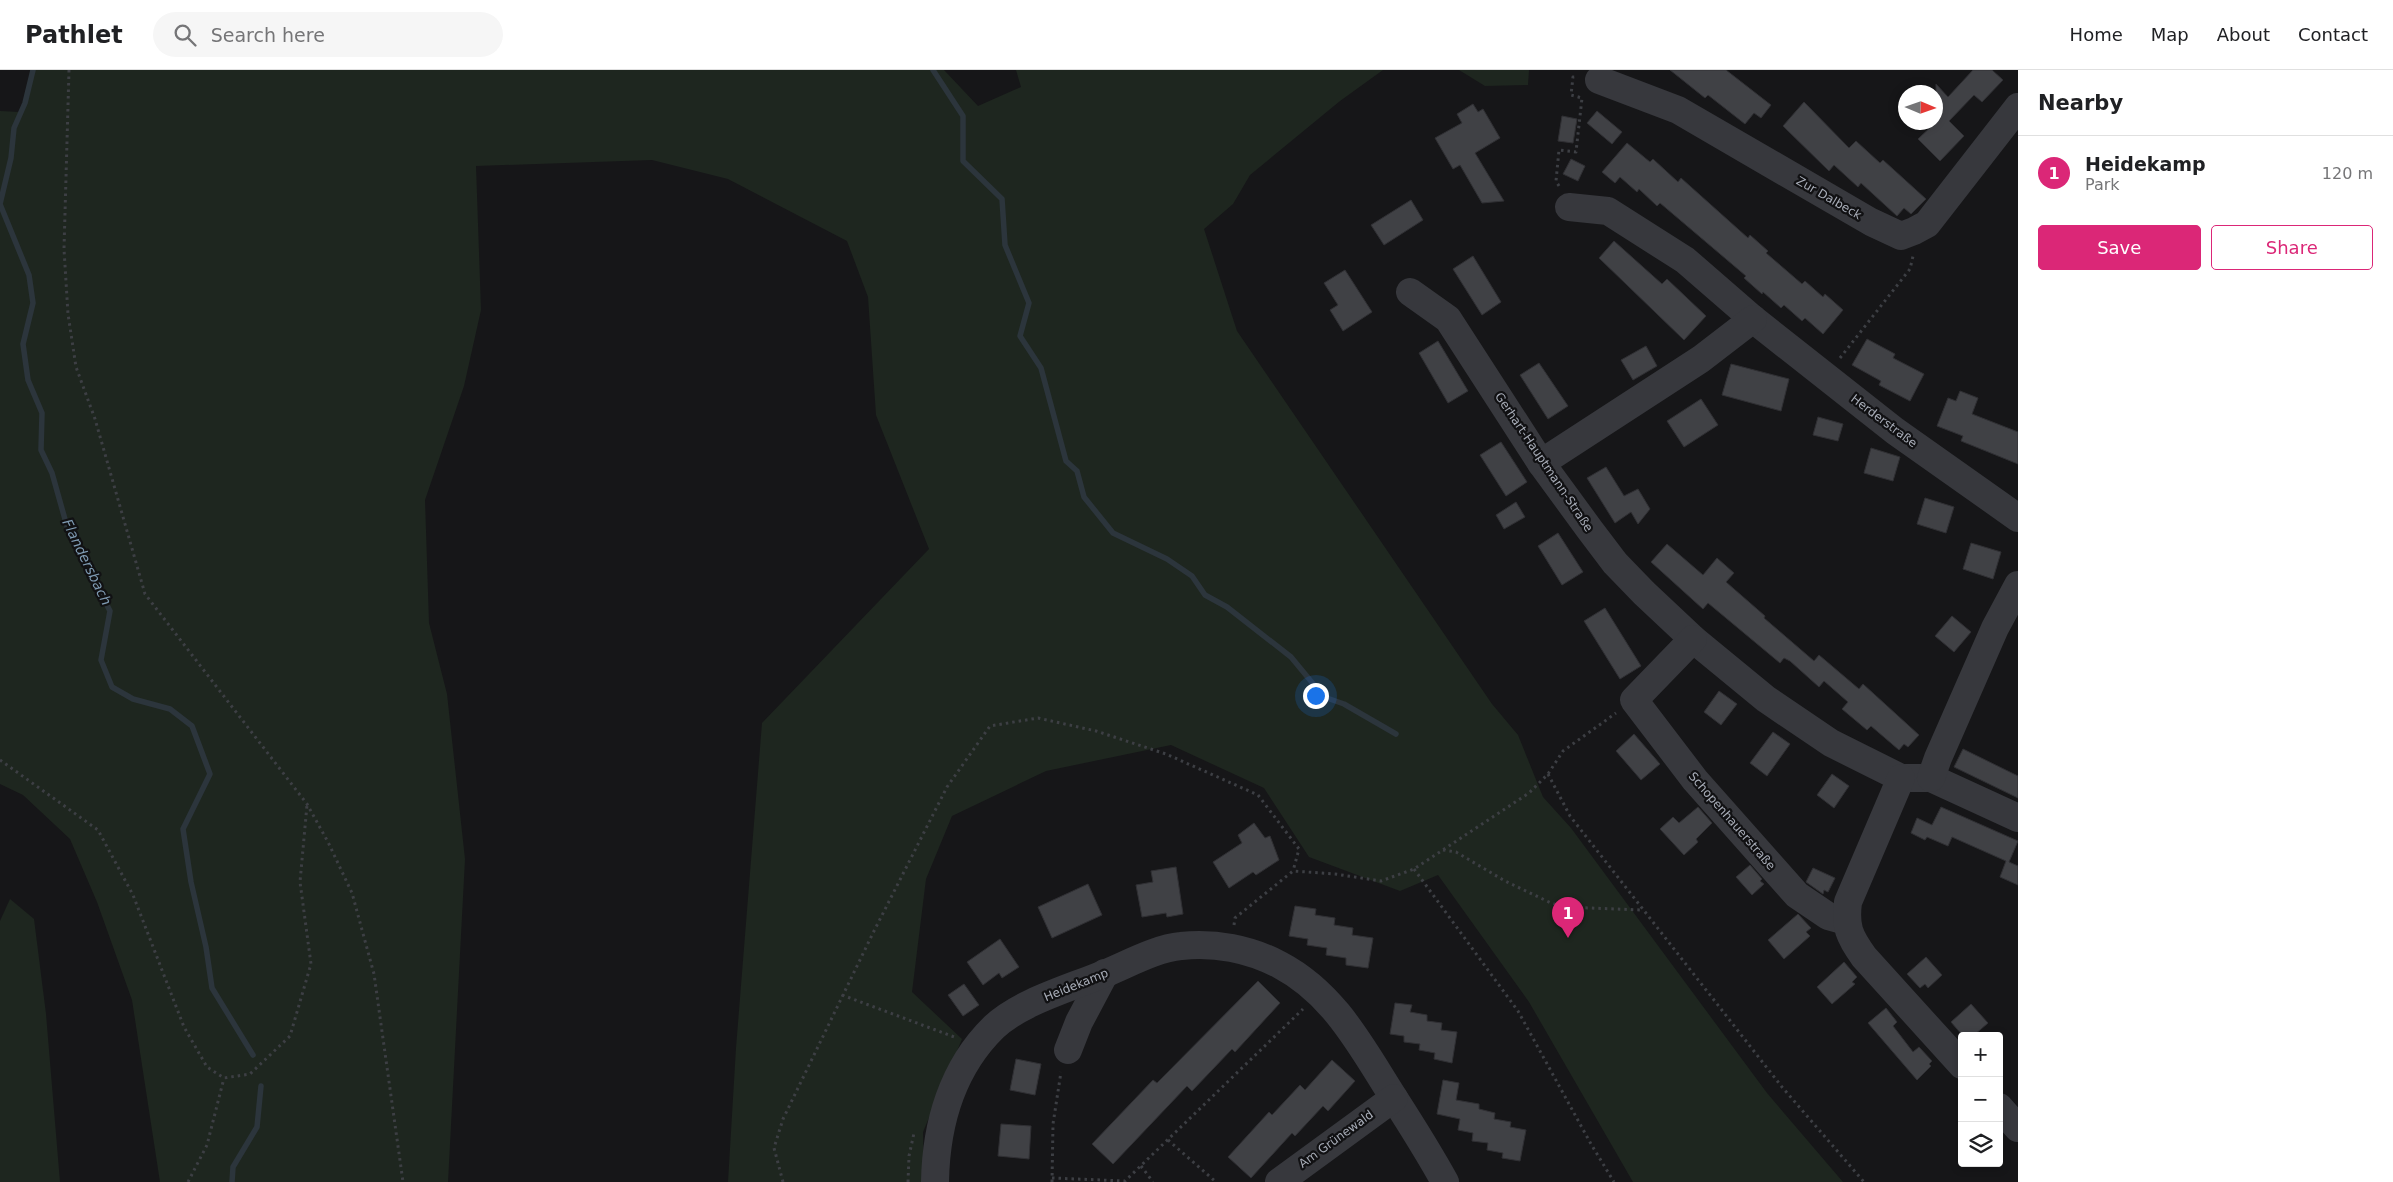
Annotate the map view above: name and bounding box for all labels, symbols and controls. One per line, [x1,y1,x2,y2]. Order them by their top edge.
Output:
search box [153,12,503,57]
text: Pathlet [25,21,123,49]
icon: search [171,21,199,49]
text: Search here [211,24,325,46]
text: Home [2070,24,2123,45]
text: Map [2151,24,2189,45]
text: About [2217,24,2270,45]
text: Contact [2298,24,2368,45]
north arrow [1898,85,1943,130]
text: Nearby [2038,91,2123,115]
text: Heidekamp [2085,153,2206,175]
text: 1 [2048,164,2060,183]
text: 120 m [2322,164,2373,183]
street label: Zur Dalbeck [1794,174,1864,222]
text: Park [2085,175,2120,194]
button: Save [2038,225,2201,270]
button: Share [2211,225,2373,270]
street label: Gerhart-Hauptmann-Straße [1492,390,1596,534]
street label: Herderstraße [1848,392,1920,450]
water label: Flandersbach [59,516,115,608]
your location [1303,683,1329,709]
street label: Schopenhauerstraße [1686,769,1778,873]
pin: 1 [1552,897,1584,938]
street label: Heidekamp [1042,966,1110,1004]
map controls [1958,1032,2003,1167]
button: + [1958,1032,2003,1077]
button: − [1958,1077,2003,1122]
street label: Am Grünewald [1296,1107,1376,1171]
button: layers [1958,1122,2003,1167]

